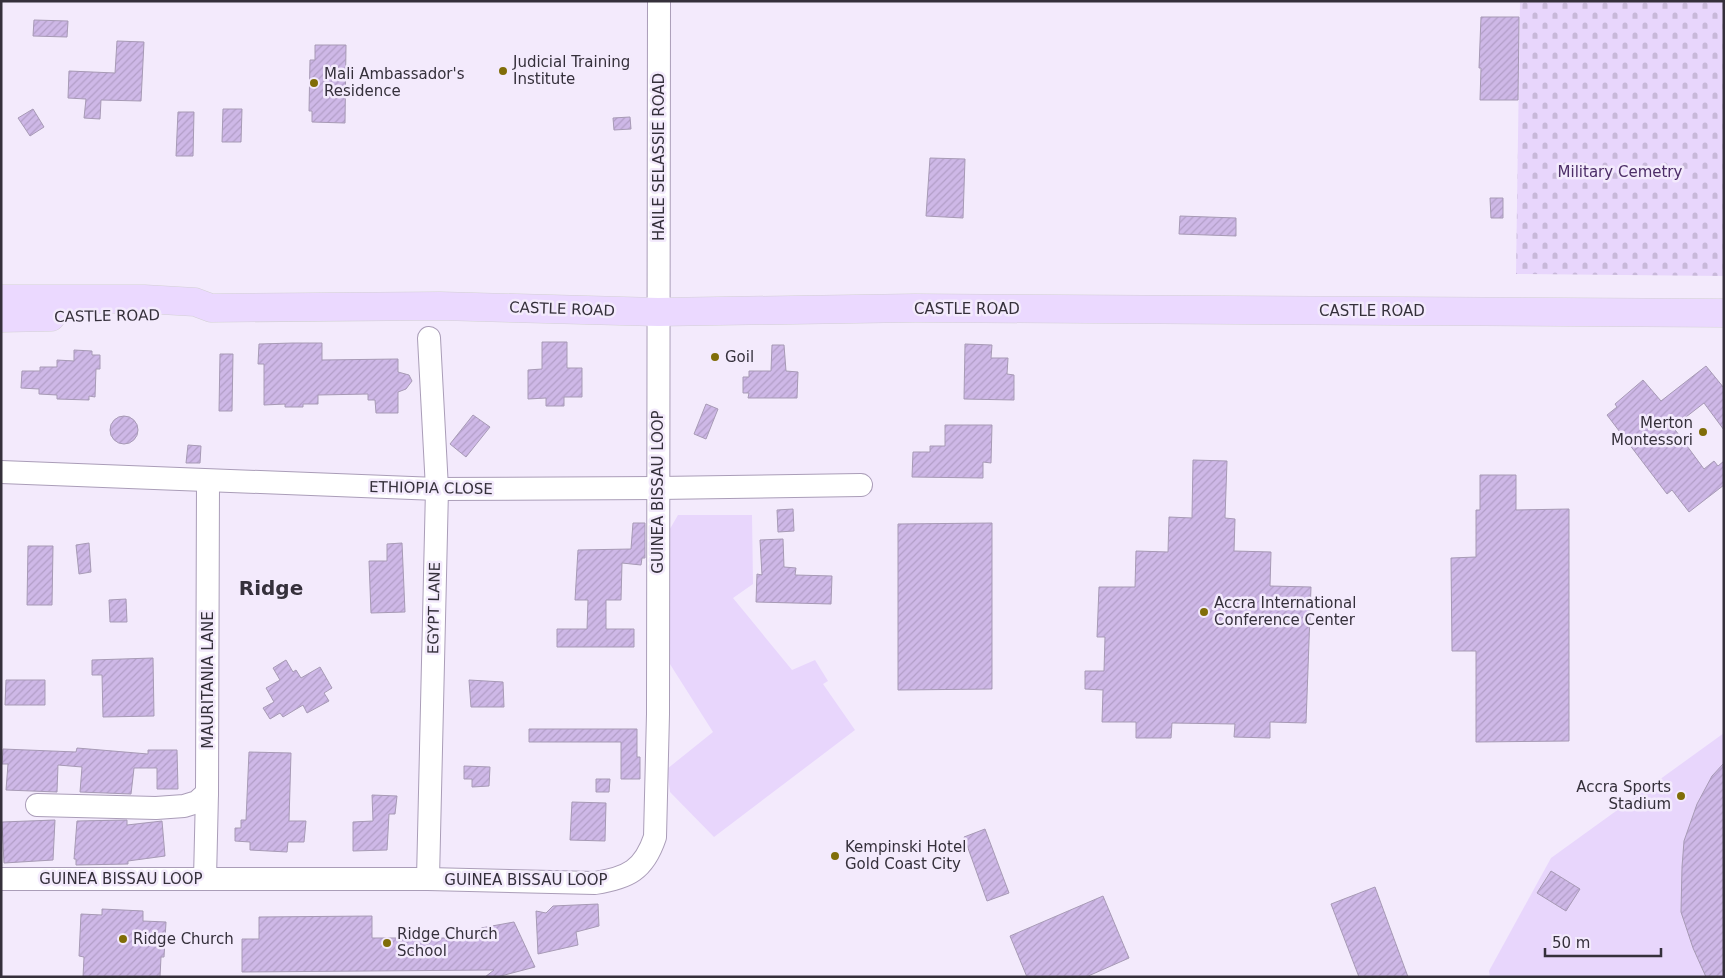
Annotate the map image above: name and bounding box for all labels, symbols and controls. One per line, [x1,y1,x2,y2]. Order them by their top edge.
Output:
place label: Judicial Training Institute [512,53,630,88]
place label: Mali Ambassador's Residence [324,65,465,100]
marker: Judicial Training Institute [497,65,509,77]
street label: HAILE SELASSIE ROAD [650,73,668,241]
marker: Mali Ambassador's Residence [308,77,320,89]
park label: Military Cemetry [1558,163,1683,181]
street label: CASTLE ROAD [509,298,615,320]
street label: CASTLE ROAD [914,300,1020,318]
street label: CASTLE ROAD [1319,302,1425,320]
street label: CASTLE ROAD [54,306,160,326]
place label: Goil [725,348,754,366]
marker: Goil [709,351,721,363]
street label: GUINEA BISSAU LOOP [649,410,667,574]
place label: Merton Montessori [1611,414,1693,449]
marker: Merton Montessori [1697,426,1709,438]
street label: ETHIOPIA CLOSE [369,478,493,498]
street label: EGYPT LANE [424,562,444,654]
district label: Ridge [239,576,303,600]
place label: Accra International Conference Center [1214,594,1356,629]
marker: Accra International Conference Center [1198,606,1210,618]
street label: MAURITANIA LANE [199,611,217,749]
place label: Accra Sports Stadium [1576,778,1671,813]
marker: Accra Sports Stadium [1675,790,1687,802]
place label: Kempinski Hotel Gold Coast City [845,838,966,873]
marker: Kempinski Hotel Gold Coast City [829,850,841,862]
street label: GUINEA BISSAU LOOP [39,870,203,888]
street label: GUINEA BISSAU LOOP [444,871,608,889]
place label: Ridge Church School [397,925,498,960]
scale bar [1545,926,1661,958]
place label: Ridge Church [133,930,234,948]
marker: Ridge Church [117,933,129,945]
text: 50 m [1552,934,1590,952]
marker: Ridge Church School [381,937,393,949]

